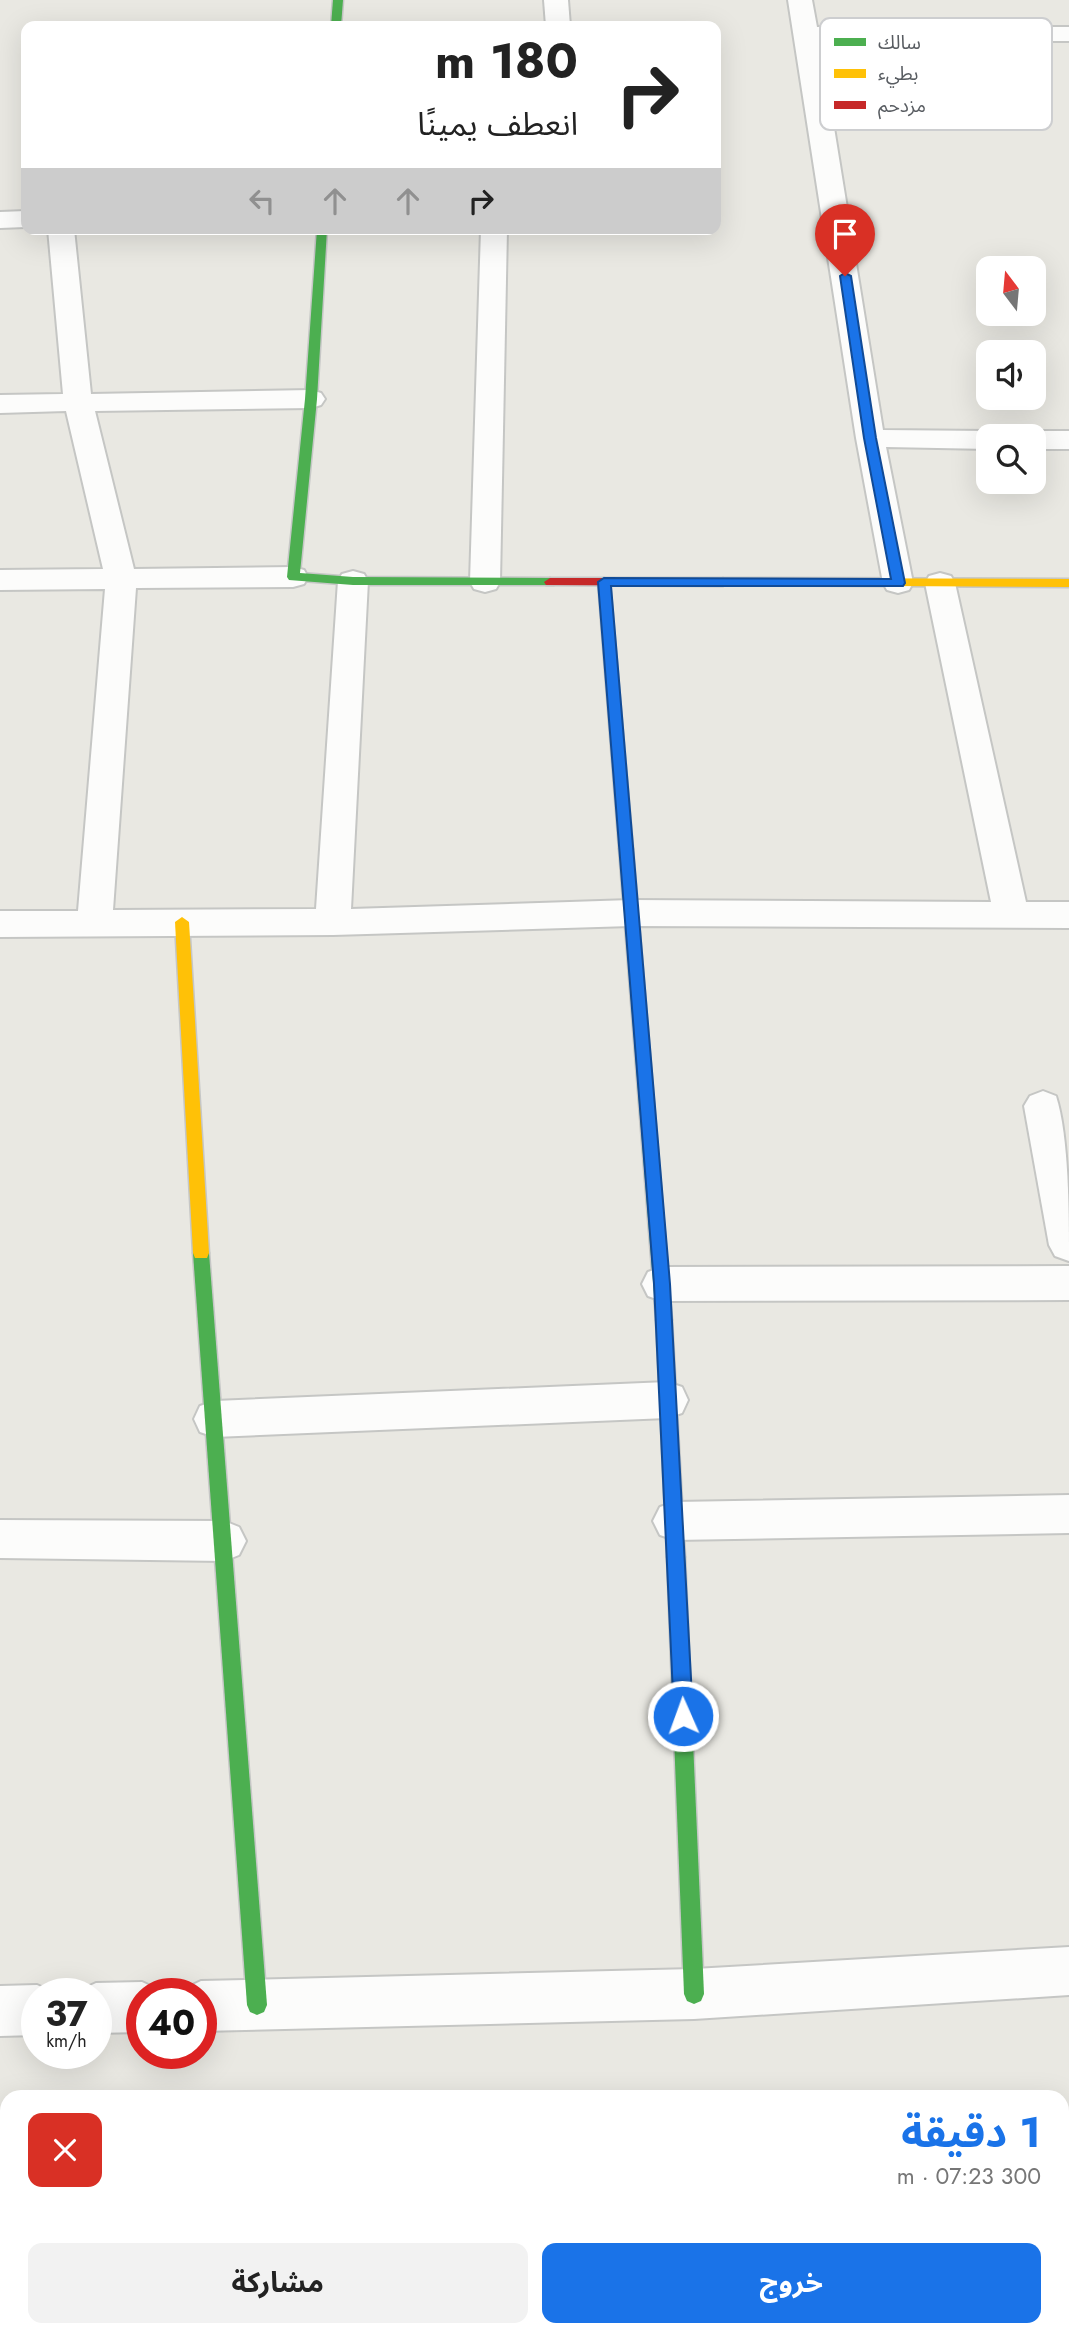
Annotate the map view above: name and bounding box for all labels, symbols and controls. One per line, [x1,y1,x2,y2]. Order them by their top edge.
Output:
legend [820,18,1052,130]
text: 180 m [435,26,578,96]
text: سالك [878,29,921,56]
icon: right [602,49,693,140]
text: بطيء [878,60,918,88]
text: مزدحم [878,92,926,120]
text: انعطف يمينًا [417,101,578,147]
icon: left [243,182,281,220]
icon: ahead [316,182,354,220]
icon: ahead [389,182,427,220]
icon: right [462,182,500,220]
pin [815,204,875,276]
icon: arrive [826,215,864,253]
north arrow [976,256,1046,326]
map controls [976,256,1046,494]
button: sound [976,340,1046,410]
button: search [976,424,1046,494]
position arrow [646,1679,720,1753]
speed limit sign: 40 [126,1978,217,2069]
text: 37 [45,1989,88,2039]
text: km/h [46,2028,87,2054]
text: 1 دقيقة [901,2102,1041,2163]
button: close [28,2113,102,2187]
text: 300 m · 07:23 [897,2159,1041,2193]
button: مشاركة [28,2243,528,2323]
button: خروج [542,2243,1041,2323]

